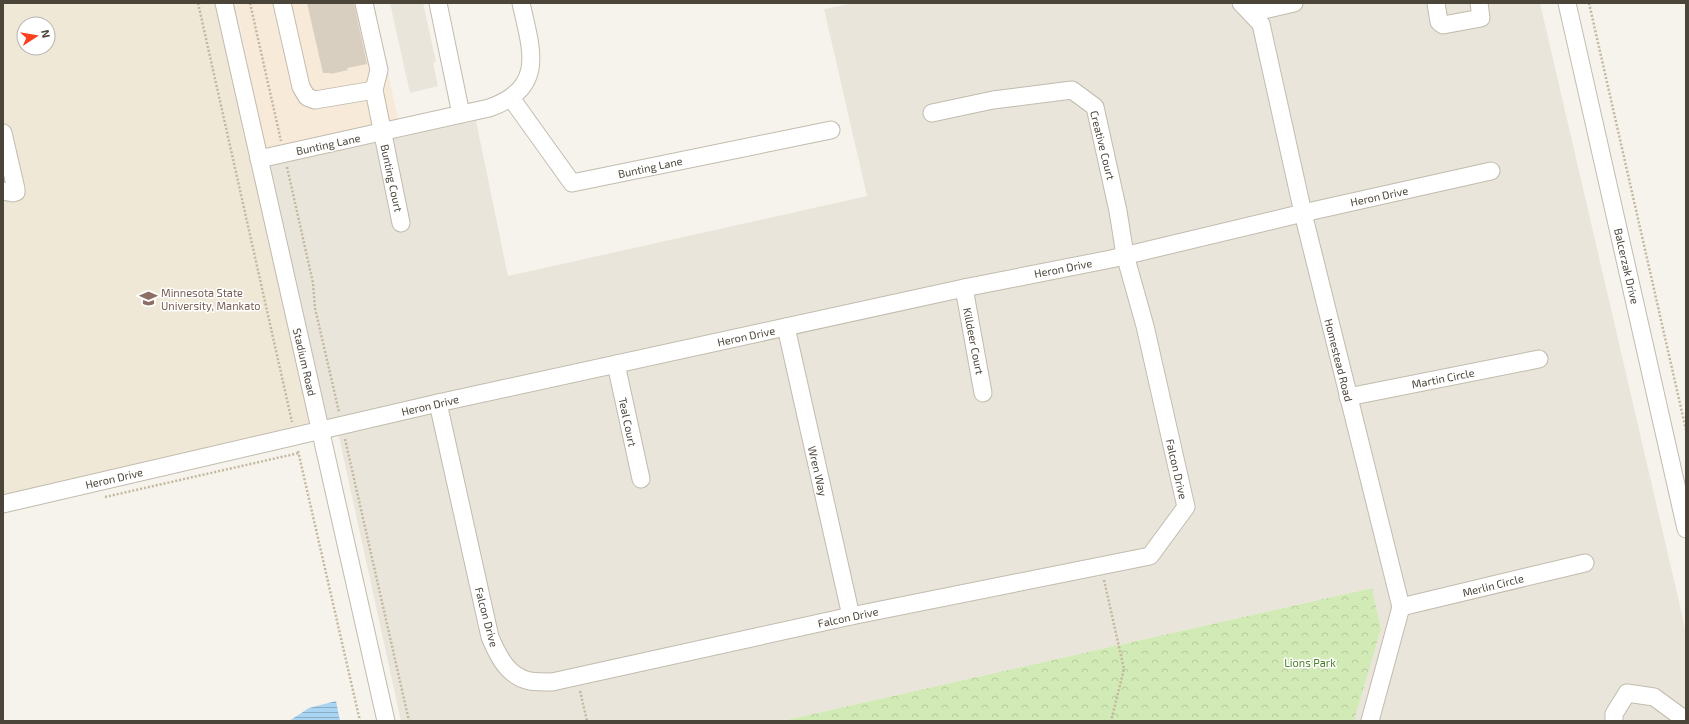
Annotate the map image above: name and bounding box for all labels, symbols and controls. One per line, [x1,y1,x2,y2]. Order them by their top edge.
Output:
north arrow [16,16,56,56]
text: N [39,29,53,39]
street label: Creative Court [1088,109,1118,181]
street label: Bunting Lane [295,131,361,157]
street label: Bunting Court [378,143,406,213]
street label: Bunting Lane [617,154,683,180]
street label: Heron Drive [1349,184,1409,208]
street label: Balcerzak Drive [1612,227,1642,305]
street label: Heron Drive [1033,256,1093,280]
place label: Minnesota State University, Mankato [161,286,261,312]
school or university icon: Minnesota State University, Mankato [138,288,158,308]
street label: Killdeer Court [961,306,987,376]
street label: Homestead Road [1322,317,1356,403]
street label: Heron Drive [716,324,776,348]
street label: Stadium Road [291,327,319,397]
street label: Martin Circle [1411,366,1476,390]
street label: Heron Drive [400,392,460,418]
street label: Teal Court [616,396,640,448]
street label: Falcon Drive [1164,438,1190,501]
street label: Wren Way [806,445,830,498]
street label: Heron Drive [84,465,144,491]
street label: Merlin Circle [1461,571,1525,599]
street label: Falcon Drive [473,586,501,648]
street label: Falcon Drive [817,604,880,630]
park label: Lions Park [1284,656,1336,669]

